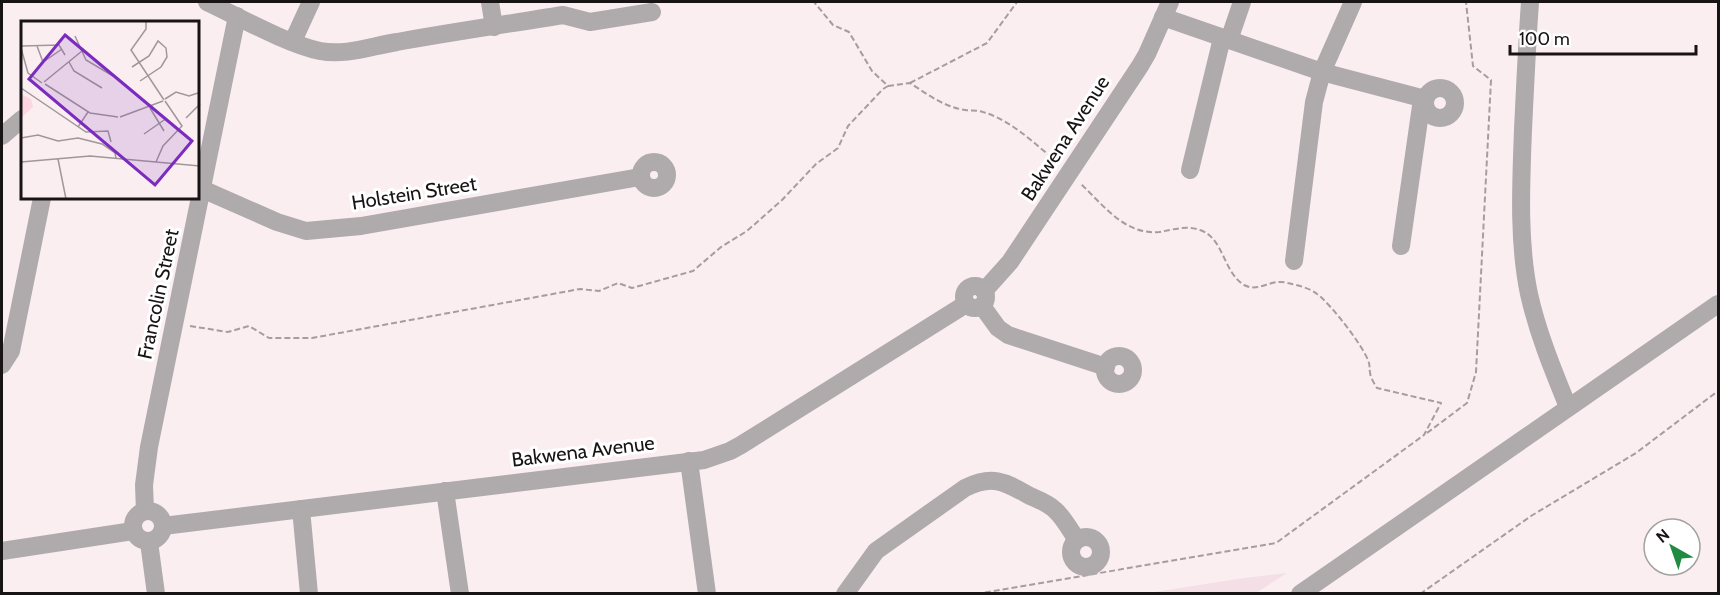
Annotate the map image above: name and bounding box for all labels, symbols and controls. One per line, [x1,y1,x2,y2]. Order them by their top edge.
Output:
scale bar [1510,18,1696,56]
inset map [21,21,200,200]
text: 100 m [1519,28,1570,50]
street label: Bakwena Avenue [1016,71,1114,205]
street label: Holstein Street [350,171,478,215]
street label: Francolin Street [132,226,184,361]
street label: Bakwena Avenue [510,430,656,472]
north arrow [1642,517,1702,577]
text: N [1652,525,1673,547]

